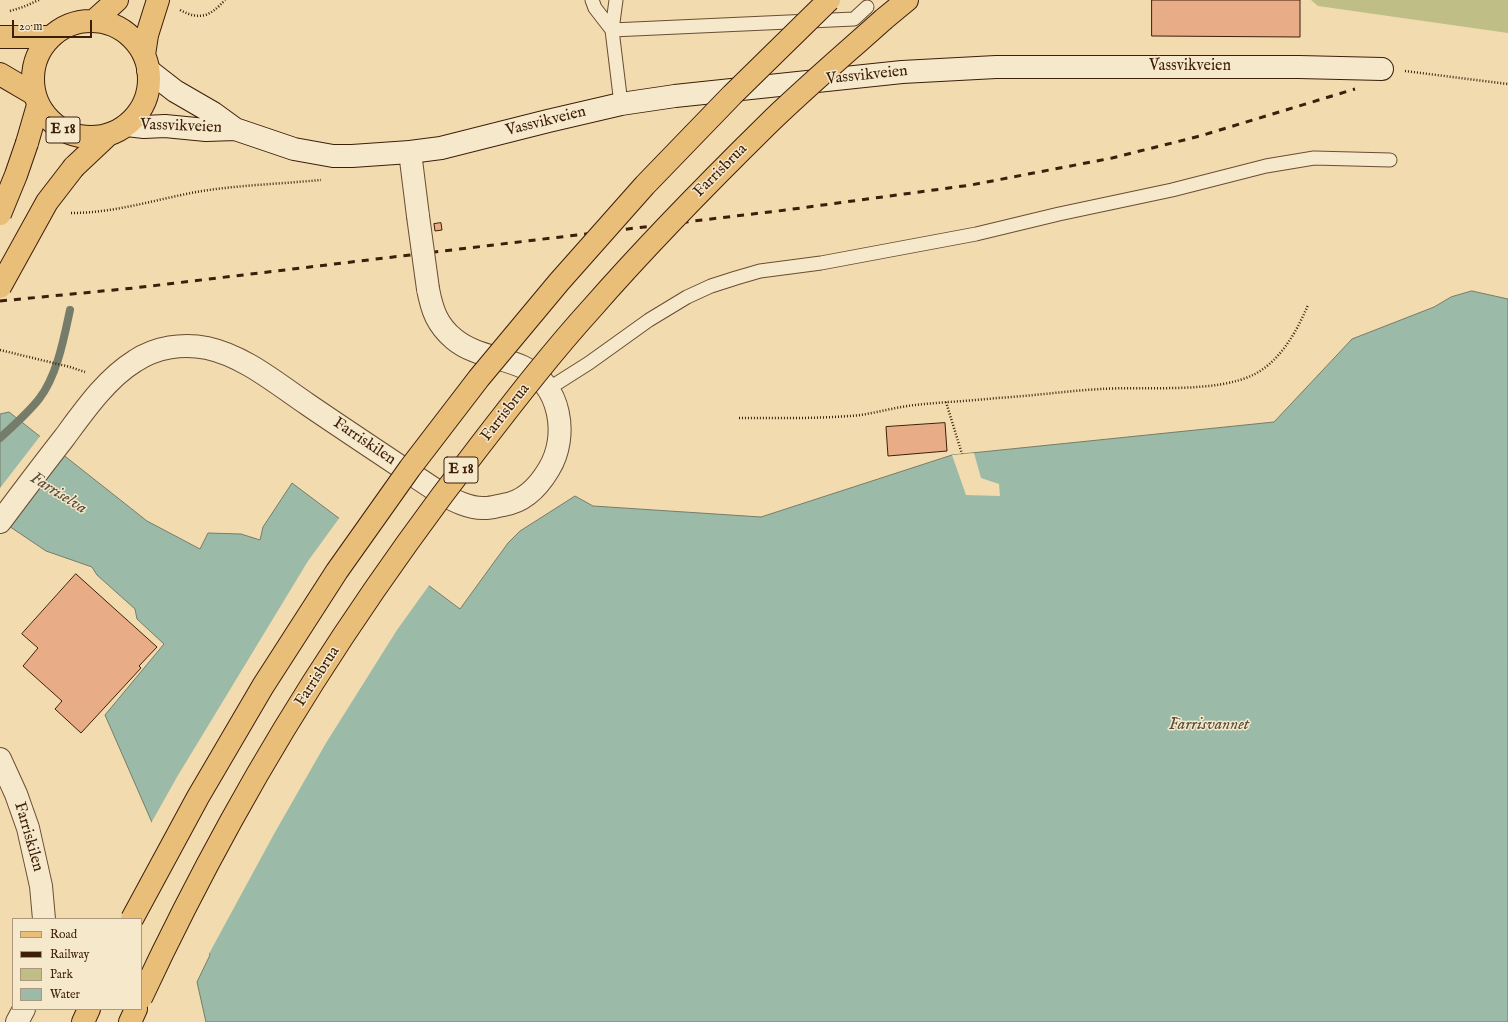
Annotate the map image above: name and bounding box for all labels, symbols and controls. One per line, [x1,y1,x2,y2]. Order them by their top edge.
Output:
scale bar [14,12,94,38]
text: 20 m [19,19,42,34]
street label: Vassvikveien [1149,57,1231,77]
street label: Vassvikveien [825,62,909,90]
street label: Vassvikveien [504,103,588,141]
street label: Vassvikveien [140,116,222,138]
road number: E 18 [46,117,80,143]
street label: Farrisbrua [690,140,752,202]
street label: Farrisbrua [477,380,535,446]
street label: Farriskilen [329,414,399,470]
road number: E 18 [444,457,478,483]
water label: Farriselva [26,469,90,519]
street label: Farrisbrua [291,643,345,711]
water label: Farrisvannet [1169,716,1249,736]
street label: Farriskilen [9,800,47,874]
legend [12,918,142,1010]
text: Road [50,927,77,942]
text: Railway [50,947,89,962]
text: Park [50,967,73,982]
text: Water [50,987,80,1002]

